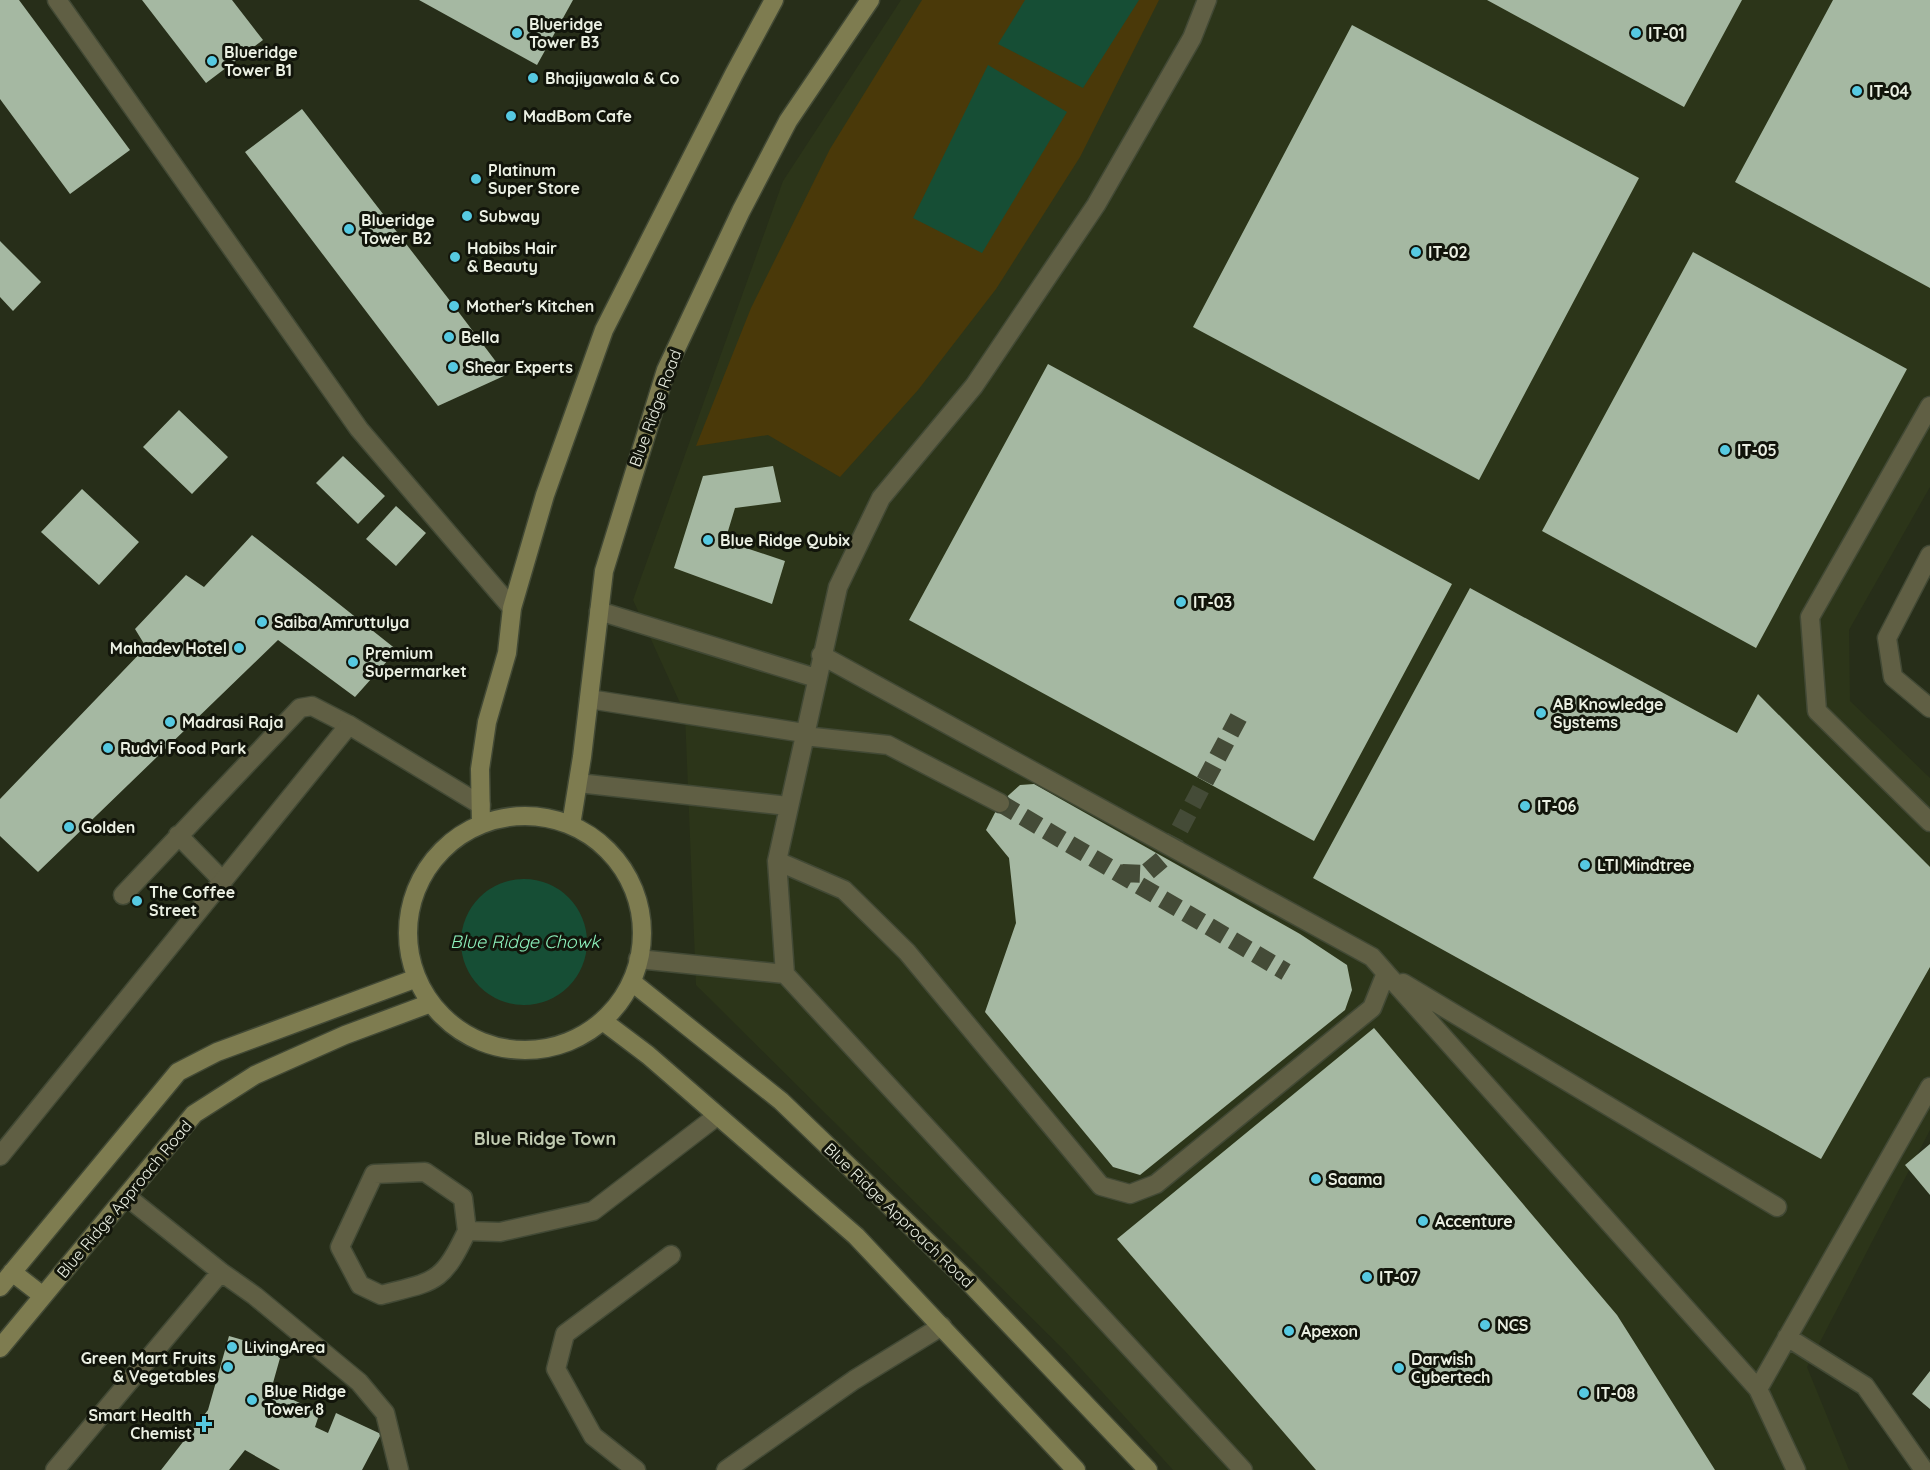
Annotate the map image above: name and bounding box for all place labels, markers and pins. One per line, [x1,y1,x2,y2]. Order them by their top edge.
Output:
place label: Blueridge Tower B3 [529,14,603,52]
place label: IT-01 [1648,23,1685,43]
marker: Blueridge Tower B3 [510,26,524,40]
marker: IT-01 [1629,26,1643,40]
place label: Blueridge Tower B1 [224,42,298,80]
marker: Blueridge Tower B1 [205,54,219,68]
place label: Bhajiyawala & Co [545,68,679,88]
marker: Bhajiyawala & Co [526,71,540,85]
place label: IT-04 [1869,81,1910,101]
marker: IT-04 [1850,84,1864,98]
place label: MadBom Cafe [523,106,632,126]
marker: MadBom Cafe [504,109,518,123]
place label: Platinum Super Store [488,160,580,198]
marker: Platinum Super Store [469,172,483,186]
place label: Subway [479,206,540,226]
marker: Subway [460,209,474,223]
place label: Blueridge Tower B2 [361,210,435,248]
marker: Blueridge Tower B2 [342,222,356,236]
place label: Habibs Hair & Beauty [467,238,557,276]
place label: IT-02 [1428,242,1468,262]
marker: IT-02 [1409,245,1423,259]
marker: Habibs Hair & Beauty [448,250,462,264]
place label: Mother's Kitchen [466,296,594,316]
marker: Mother's Kitchen [447,299,461,313]
place label: Bella [461,327,500,347]
marker: Bella [442,330,456,344]
place label: Shear Experts [465,357,573,377]
marker: Shear Experts [446,360,460,374]
place label: IT-05 [1737,440,1777,460]
marker: IT-05 [1718,443,1732,457]
place label: Blue Ridge Qubix [720,530,850,550]
marker: Blue Ridge Qubix [701,533,715,547]
place label: IT-03 [1193,592,1232,612]
marker: IT-03 [1174,595,1188,609]
place label: Saiba Amruttulya [274,612,409,632]
marker: Saiba Amruttulya [255,615,269,629]
place label: Mahadev Hotel [110,638,227,658]
marker: Mahadev Hotel [232,641,246,655]
place label: Premium Supermarket [365,643,467,681]
marker: Premium Supermarket [346,655,360,669]
place label: AB Knowledge Systems [1553,694,1663,732]
marker: AB Knowledge Systems [1534,706,1548,720]
place label: Madrasi Raja [182,712,284,732]
marker: Madrasi Raja [163,715,177,729]
place label: Rudvi Food Park [120,738,246,758]
marker: Rudvi Food Park [101,741,115,755]
place label: IT-06 [1537,796,1577,816]
marker: IT-06 [1518,799,1532,813]
place label: Golden [81,817,135,837]
marker: Golden [62,820,76,834]
place label: LTI Mindtree [1597,855,1692,875]
marker: LTI Mindtree [1578,858,1592,872]
place label: The Coffee Street [149,882,235,920]
marker: The Coffee Street [130,894,144,908]
place label: Saama [1328,1169,1383,1189]
marker: Saama [1309,1172,1323,1186]
place label: Accenture [1435,1211,1513,1231]
marker: Accenture [1416,1214,1430,1228]
place label: IT-07 [1379,1267,1418,1287]
marker: IT-07 [1360,1270,1374,1284]
place label: NCS [1497,1315,1528,1335]
marker: NCS [1478,1318,1492,1332]
place label: Apexon [1301,1321,1358,1341]
marker: Apexon [1282,1324,1296,1338]
place label: LivingArea [244,1337,325,1357]
marker: LivingArea [225,1340,239,1354]
place label: Green Mart Fruits & Vegetables [81,1348,216,1386]
place label: Darwish Cybertech [1411,1349,1490,1387]
marker: Green Mart Fruits & Vegetables [221,1360,235,1374]
marker: Darwish Cybertech [1392,1361,1406,1375]
place label: Blue Ridge Tower 8 [264,1381,346,1419]
place label: IT-08 [1596,1383,1636,1403]
marker: IT-08 [1577,1386,1591,1400]
marker: Blue Ridge Tower 8 [245,1393,259,1407]
place label: Smart Health Chemist [88,1405,192,1443]
marker: Smart Health Chemist [197,1417,211,1431]

